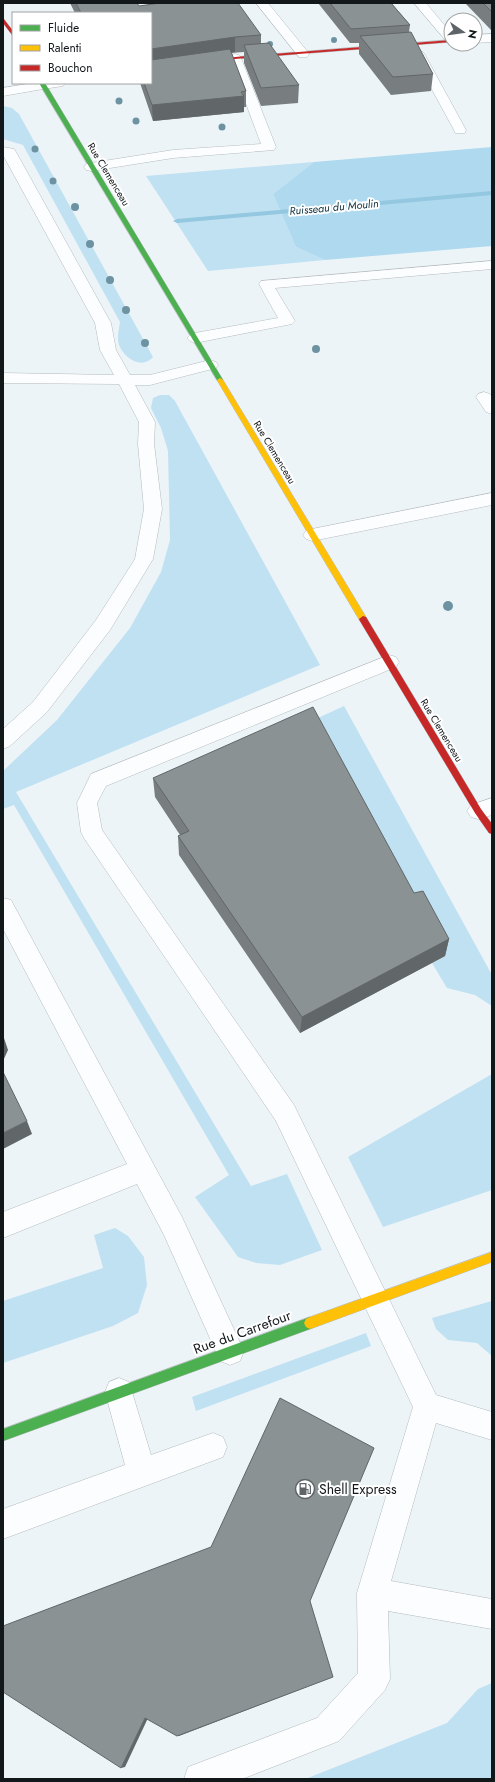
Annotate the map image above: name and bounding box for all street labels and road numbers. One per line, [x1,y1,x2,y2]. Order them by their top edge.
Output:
street label: Rue Clemenceau [84,140,133,209]
street label: Rue Clemenceau [250,418,299,487]
street label: Rue Clemenceau [417,696,466,765]
street label: Rue du Carrefour [190,1305,294,1359]

